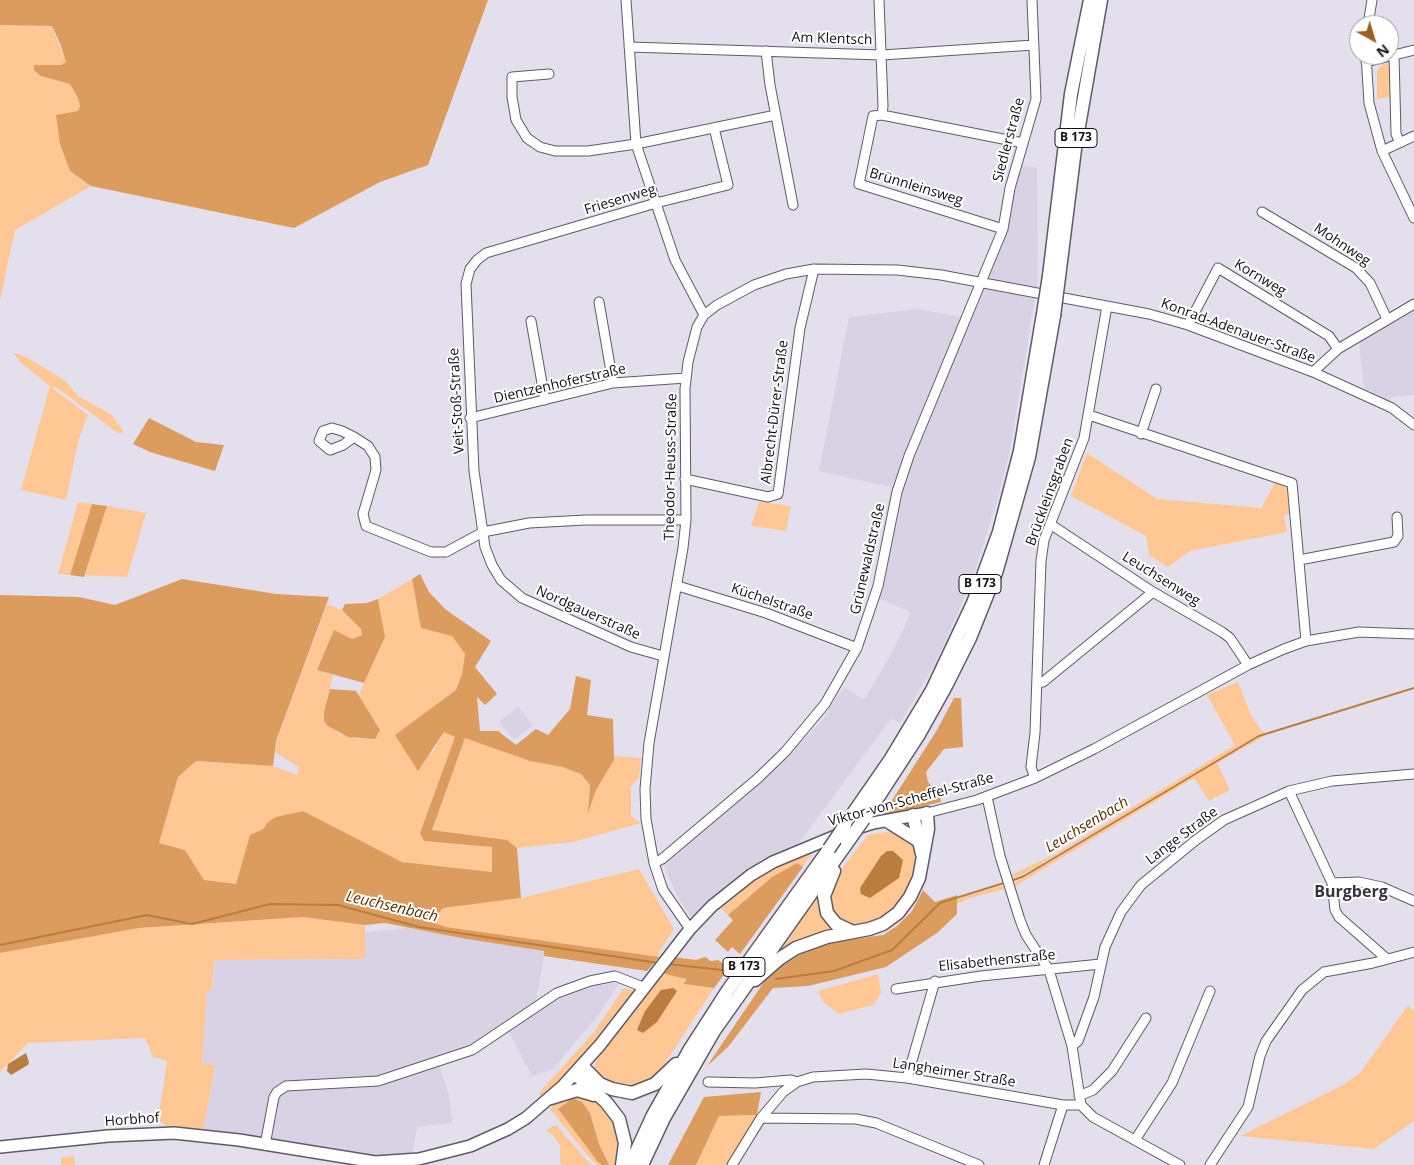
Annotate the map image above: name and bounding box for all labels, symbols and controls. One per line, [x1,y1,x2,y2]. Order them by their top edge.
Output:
north arrow [1349,15,1399,65]
street label: Am Klentsch [791,29,873,49]
text: N [1373,40,1394,62]
street label: Siedlerstraße [990,96,1028,184]
road number: B 173 [1055,128,1097,148]
street label: Brünnleinsweg [867,165,965,209]
street label: Friesenweg [582,181,658,219]
street label: Mohnweg [1311,220,1373,270]
street label: Kornweg [1231,256,1289,300]
street label: Konrad-Adenauer-Straße [1158,295,1318,367]
street label: Albrecht-Dürer-Straße [758,339,792,485]
street label: Veit-Stoß-Straße [446,347,468,455]
street label: Dientzenhoferstraße [492,361,628,407]
street label: Theodor-Heuss-Straße [661,393,681,541]
street label: Brückleinsgraben [1023,436,1077,548]
street label: Grünewaldstraße [847,502,889,616]
street label: Leuchsenweg [1119,548,1203,610]
road number: B 173 [959,574,1001,594]
street label: Küchelstraße [729,580,815,624]
street label: Nordgauerstraße [533,582,643,644]
street label: Viktor-von-Scheffel-Straße [827,770,995,830]
water label: Leuchsenbach [1042,793,1132,857]
street label: Lange Straße [1143,804,1221,868]
district label: Burgberg [1314,882,1388,902]
water label: Leuchsenbach [344,888,440,926]
street label: Elisabethenstraße [938,947,1056,975]
road number: B 173 [723,958,765,976]
street label: Langheimer Straße [891,1055,1017,1091]
street label: Horbhof [104,1110,160,1130]

